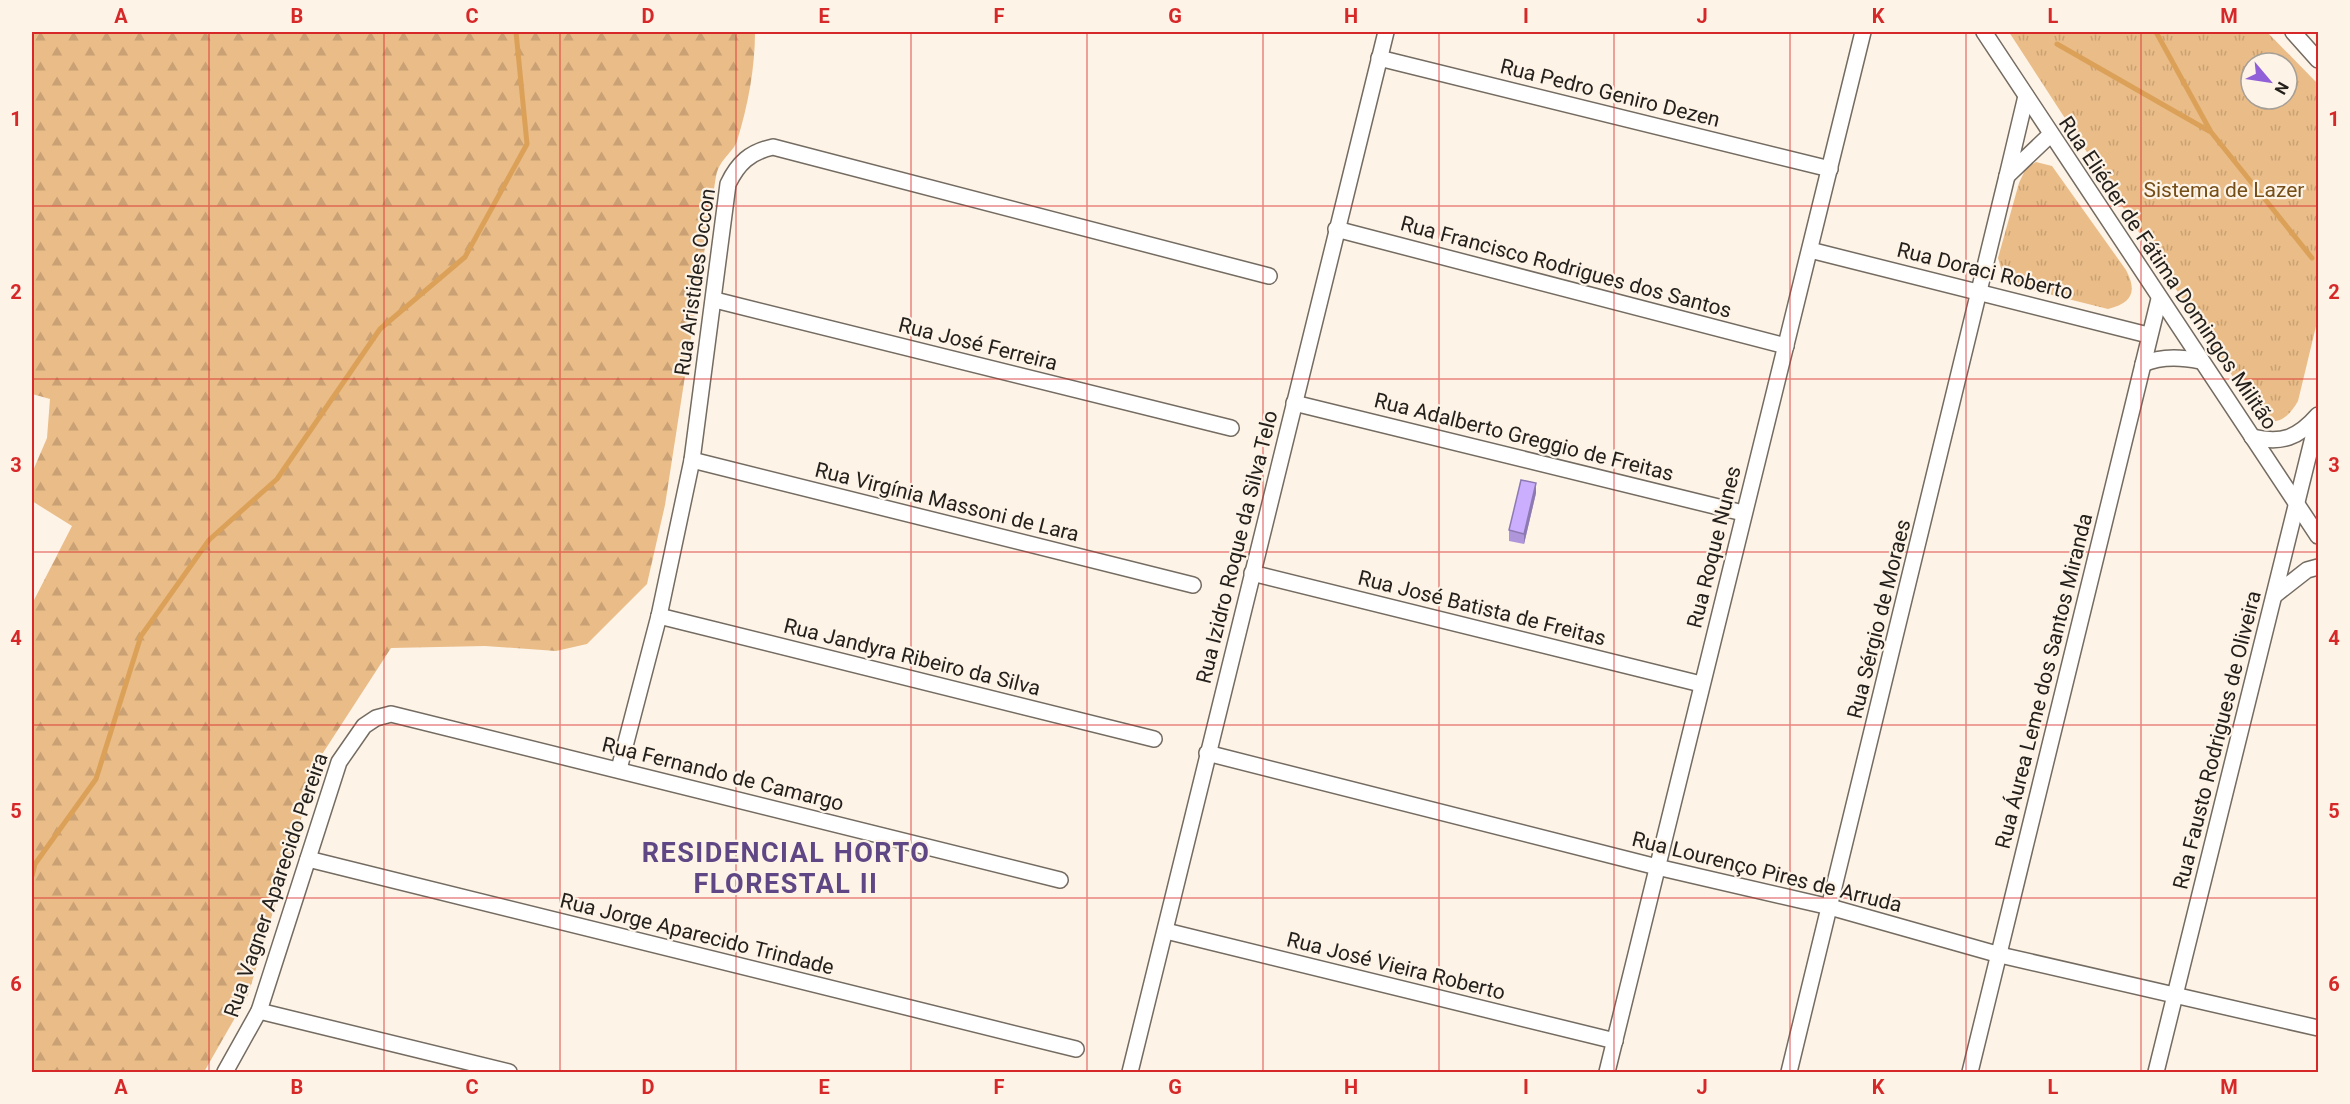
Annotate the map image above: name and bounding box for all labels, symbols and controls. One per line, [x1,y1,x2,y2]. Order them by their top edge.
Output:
text: A [114,4,128,28]
text: B [291,4,303,28]
text: C [465,4,479,28]
text: D [642,4,655,28]
text: E [818,4,830,28]
text: F [994,4,1005,28]
text: G [1168,4,1182,28]
text: H [1344,4,1358,28]
text: I [1523,4,1529,28]
text: J [1696,4,1708,28]
text: K [1872,4,1885,28]
text: L [2048,4,2059,28]
text: M [2220,4,2238,28]
north arrow [2239,51,2299,111]
street label: Rua Pedro Geniro Dezen [1498,54,1722,132]
text: N [2271,78,2293,98]
text: 1 [10,107,22,131]
text: 1 [2328,107,2340,131]
street label: Rua Eliéder de Fátima Domingos Militão [2054,112,2282,434]
park label: Sistema de Lazer [2144,178,2304,202]
street label: Rua Aristides Occon [670,187,720,377]
street label: Rua Francisco Rodrigues dos Santos [1398,211,1734,323]
street label: Rua Doraci Roberto [1895,238,2075,304]
text: 2 [10,280,22,304]
text: 2 [2328,280,2340,304]
street label: Rua José Ferreira [896,313,1060,375]
street label: Rua Adalberto Greggio de Freitas [1372,388,1676,486]
street label: Rua Izidro Roque da Silva Telo [1191,408,1283,686]
text: 3 [10,453,22,477]
text: 3 [2328,453,2340,477]
street label: Rua Virgínia Massoni de Lara [813,458,1081,546]
street label: Rua Roque Nunes [1682,464,1746,630]
street label: Rua Áurea Leme dos Santos Miranda [1991,511,2097,851]
street label: Rua Sérgio de Moraes [1843,517,1915,721]
street label: Rua José Batista de Freitas [1356,566,1608,650]
street label: Rua Fausto Rodrigues de Oliveira [2168,588,2266,892]
street label: Rua Jandyra Ribeiro da Silva [781,613,1043,701]
text: 4 [10,626,22,650]
text: 4 [2328,626,2340,650]
street label: Rua Fernando de Camargo [600,732,846,816]
street label: Rua Vagner Aparecido Pereira [219,750,333,1020]
text: 5 [10,799,22,823]
text: 5 [2328,799,2340,823]
street label: Rua Lourenço Pires de Arruda [1630,827,1904,917]
district label: RESIDENCIAL HORTO FLORESTAL II [642,837,930,900]
street label: Rua Jorge Aparecido Trindade [558,888,836,980]
street label: Rua José Vieira Roberto [1284,927,1508,1005]
text: 6 [10,972,22,996]
text: 6 [2328,972,2340,996]
text: A [114,1075,128,1099]
text: B [291,1075,303,1099]
text: C [465,1075,479,1099]
text: D [642,1075,655,1099]
text: E [818,1075,830,1099]
text: F [994,1075,1005,1099]
text: G [1168,1075,1182,1099]
text: H [1344,1075,1358,1099]
text: I [1523,1075,1529,1099]
text: J [1696,1075,1708,1099]
text: K [1872,1075,1885,1099]
text: L [2048,1075,2059,1099]
text: M [2220,1075,2238,1099]

